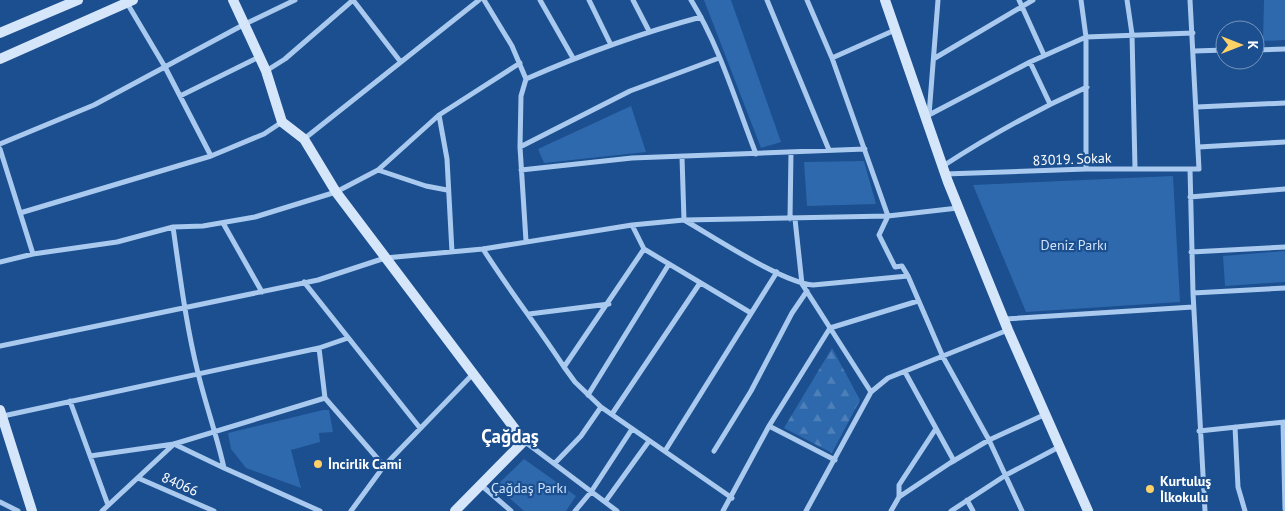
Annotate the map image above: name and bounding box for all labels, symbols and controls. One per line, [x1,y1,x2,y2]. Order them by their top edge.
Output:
north arrow [1215,20,1265,70]
text: K [1244,41,1262,50]
street label: 83019. Sokak [1032,149,1112,169]
park label: Deniz Parkı [1041,236,1107,254]
district label: Çağdaş [481,424,539,448]
place label: İncirlik Cami [328,455,402,473]
marker: İncirlik Cami [312,458,324,470]
street label: 84066 [159,468,201,500]
place label: Kurtuluş İlkokulu [1160,472,1211,506]
park label: Çağdaş Parkı [491,479,567,497]
marker: Kurtuluş İlkokulu [1144,483,1156,495]

